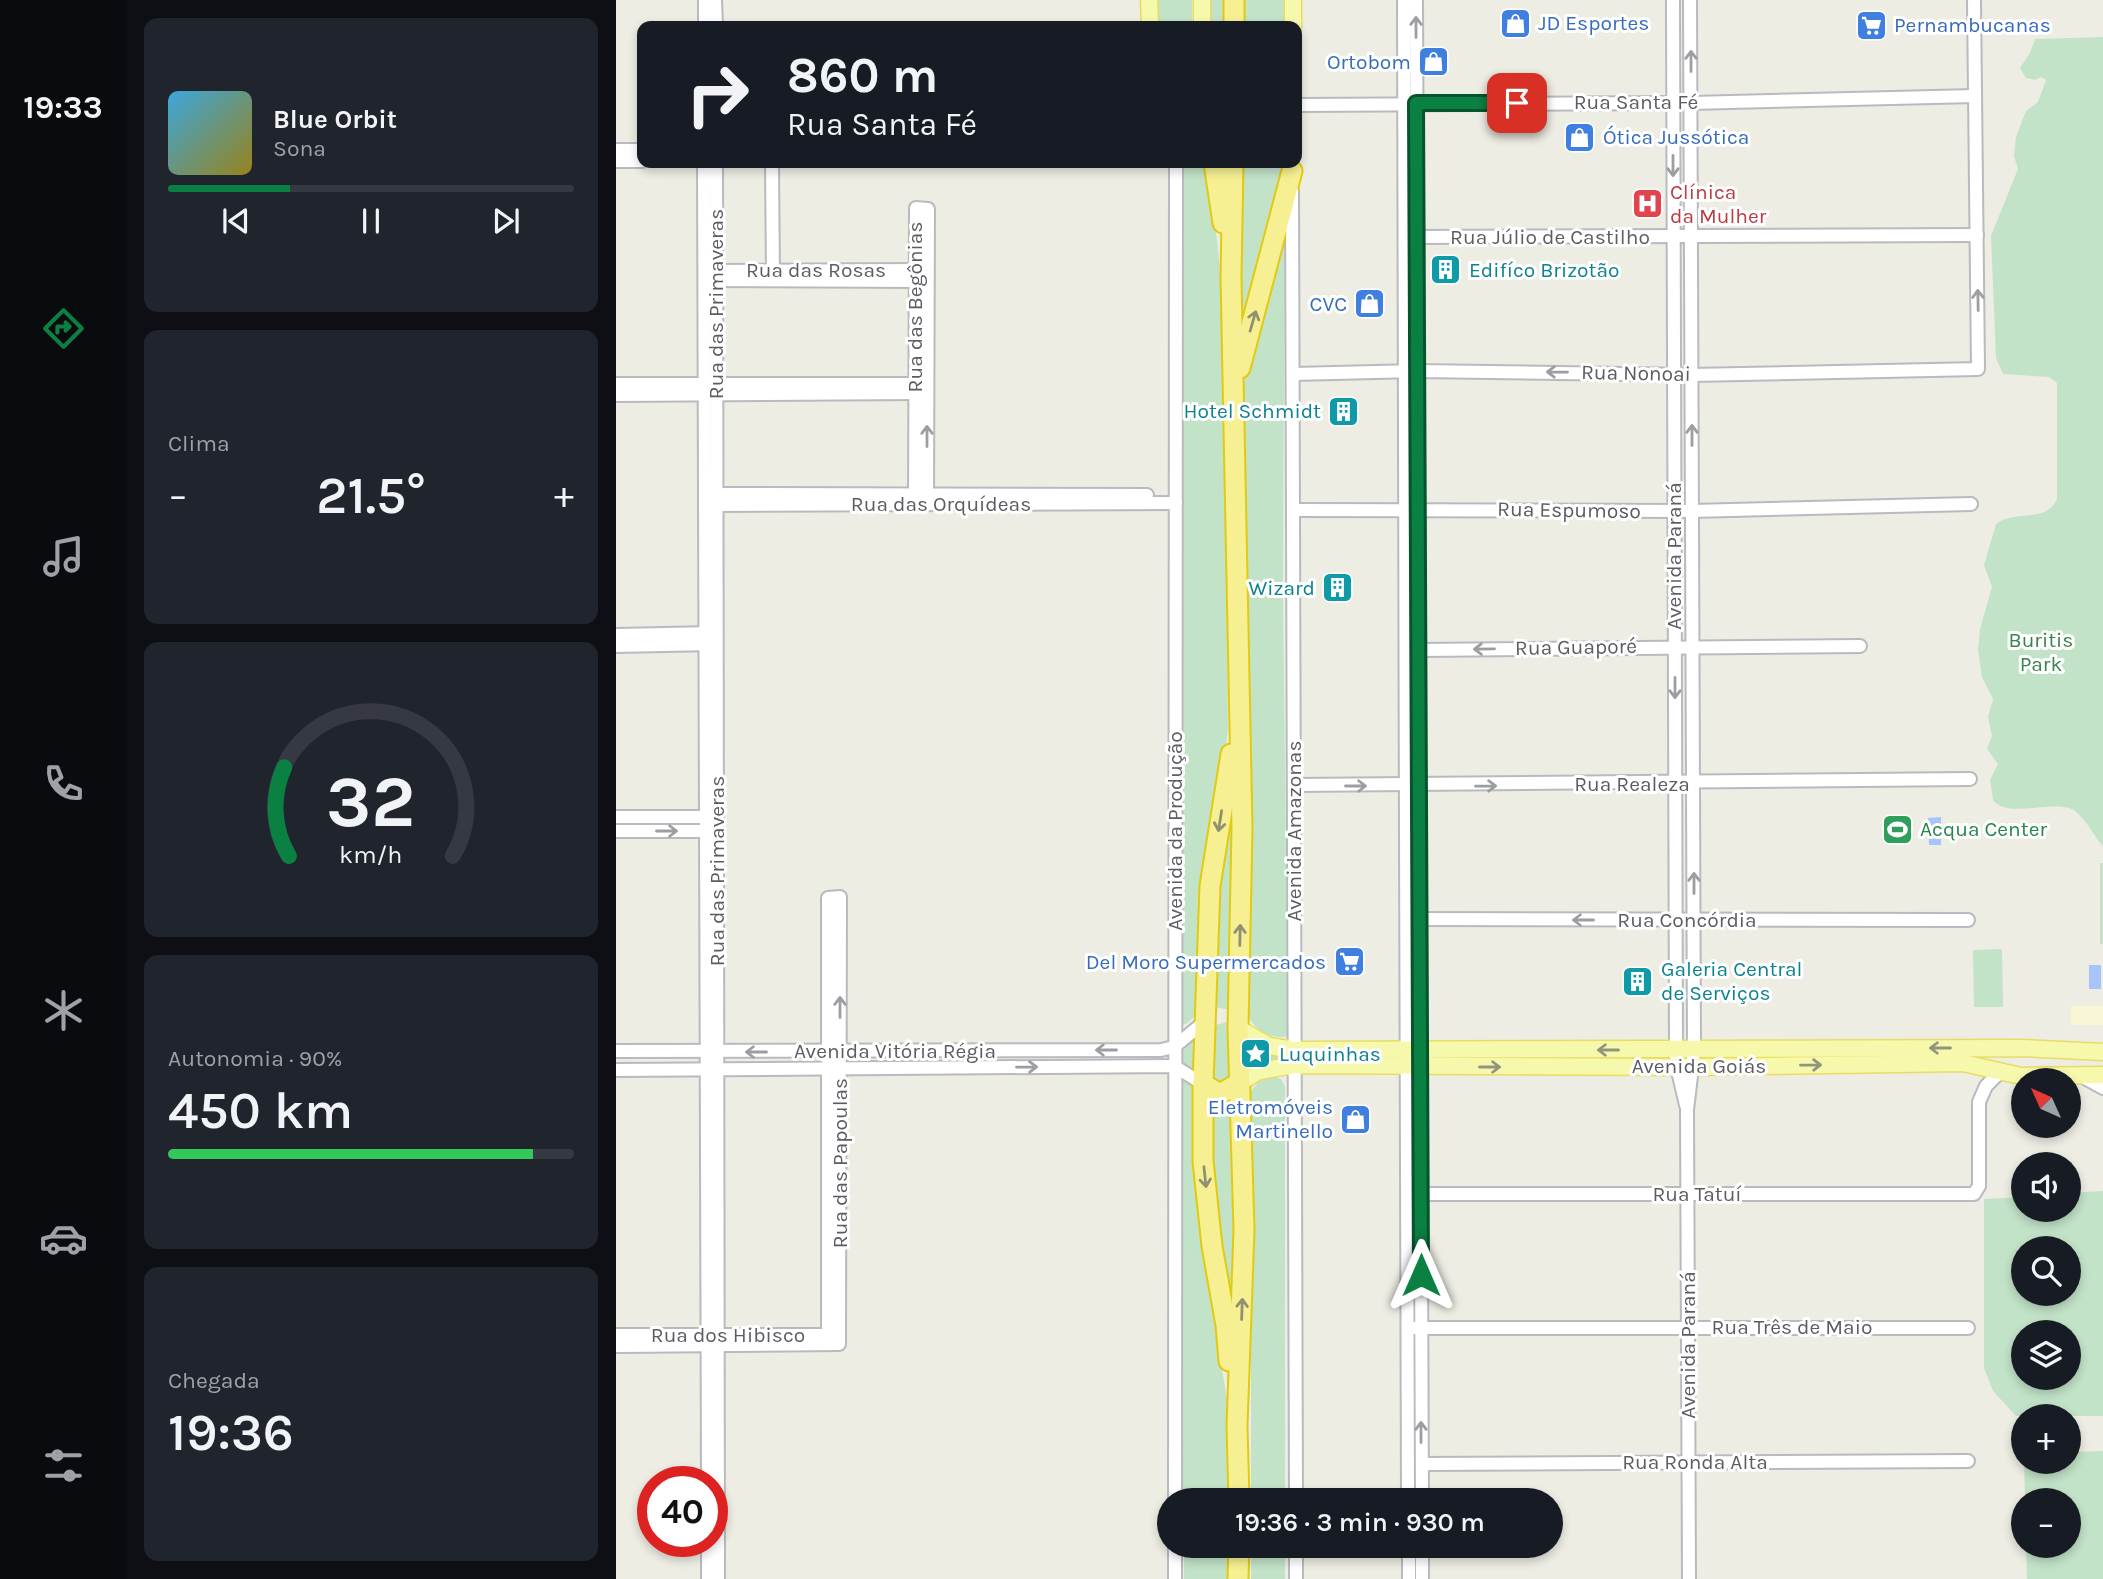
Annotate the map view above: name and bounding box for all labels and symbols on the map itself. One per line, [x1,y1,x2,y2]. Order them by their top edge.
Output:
shop icon: JD Esportes [1498,6,1532,40]
supermarket icon: Pernambucanas [1854,8,1888,42]
place label: JD Esportes [1538,11,1649,35]
place label: Pernambucanas [1894,13,2051,37]
one-way arrow [1409,16,1423,39]
shop icon: Ortobom [1417,45,1451,79]
place label: Ortobom [1327,50,1411,74]
one-way arrow [1684,50,1698,73]
pin [1487,73,1547,133]
street label: Rua Santa Fé [1574,90,1698,114]
shop icon: Ótica Jussótica [1563,120,1597,154]
place label: Ótica Jussótica [1603,125,1749,149]
one-way arrow [1666,154,1680,177]
place label: Clínica da Mulher [1670,180,1767,228]
hospital icon: Clínica da Mulher [1630,187,1664,221]
street label: Rua das Primaveras [704,209,728,399]
street label: Rua das Begônias [903,222,927,392]
street label: Rua Júlio de Castilho [1450,225,1650,249]
building icon: Edifíco Brizotão [1429,253,1463,287]
street label: Rua das Rosas [746,258,886,282]
place label: Edifíco Brizotão [1469,258,1620,282]
shop icon: CVC [1353,287,1387,321]
one-way arrow [1971,289,1985,312]
place label: CVC [1310,292,1347,316]
one-way arrow [1247,310,1260,332]
street label: Rua Nonoai [1581,360,1691,386]
one-way arrow [1546,366,1569,379]
building icon: Hotel Schmidt [1327,394,1361,428]
place label: Hotel Schmidt [1183,399,1321,423]
one-way arrow [1685,424,1699,447]
one-way arrow [920,425,934,448]
street label: Avenida Paraná [1662,482,1686,630]
street label: Rua das Orquídeas [851,492,1031,516]
street label: Rua Espumoso [1497,497,1641,523]
building icon: Wizard [1321,571,1355,605]
place label: Wizard [1248,576,1315,600]
park label: Buritis Park [2009,628,2073,676]
street label: Rua Guaporé [1515,634,1637,660]
one-way arrow [1473,642,1496,655]
one-way arrow [1668,676,1682,699]
street label: Avenida da Produção [1163,731,1187,931]
street label: Avenida Amazonas [1282,741,1306,921]
street label: Rua Realeza [1574,772,1690,796]
street label: Rua das Primaveras [705,776,729,966]
one-way arrow [1344,779,1367,793]
one-way arrow [1474,779,1497,792]
one-way arrow [1213,809,1226,832]
sports icon: Acqua Center [1880,812,1914,846]
place label: Acqua Center [1920,817,2047,841]
one-way arrow [655,824,678,838]
one-way arrow [1687,872,1701,895]
street label: Rua Concórdia [1617,908,1757,932]
one-way arrow [1572,913,1595,927]
one-way arrow [1233,924,1247,947]
supermarket icon: Del Moro Supermercados [1332,945,1366,979]
place label: Del Moro Supermercados [1086,950,1326,974]
place label: Galeria Central de Serviços [1661,957,1802,1005]
building icon: Galeria Central de Serviços [1621,964,1655,998]
one-way arrow [833,995,847,1018]
place icon: Luquinhas [1239,1037,1273,1071]
street label: Avenida Vitória Régia [794,1039,996,1063]
one-way arrow [1929,1041,1952,1055]
place label: Luquinhas [1279,1042,1381,1066]
one-way arrow [1095,1043,1118,1057]
one-way arrow [1597,1043,1620,1057]
one-way arrow [745,1045,768,1058]
street label: Avenida Goiás [1632,1054,1766,1078]
one-way arrow [1799,1058,1822,1072]
one-way arrow [1015,1060,1038,1074]
one-way arrow [1478,1060,1501,1074]
north arrow [2011,1068,2081,1138]
street label: Rua das Papoulas [828,1078,852,1248]
place label: Eletromóveis Martinello [1208,1095,1333,1143]
shop icon: Eletromóveis Martinello [1339,1102,1373,1136]
one-way arrow [1199,1165,1212,1188]
street label: Rua Tatuí [1652,1182,1742,1206]
position arrow [1384,1238,1458,1312]
street label: Avenida Paraná [1676,1271,1700,1419]
one-way arrow [1235,1298,1248,1321]
street label: Rua Três de Maio [1712,1315,1872,1339]
street label: Rua dos Hibisco [651,1323,805,1347]
one-way arrow [1415,1420,1428,1443]
street label: Rua Ronda Alta [1622,1450,1768,1474]
speed limit sign: 40 [637,1466,728,1557]

